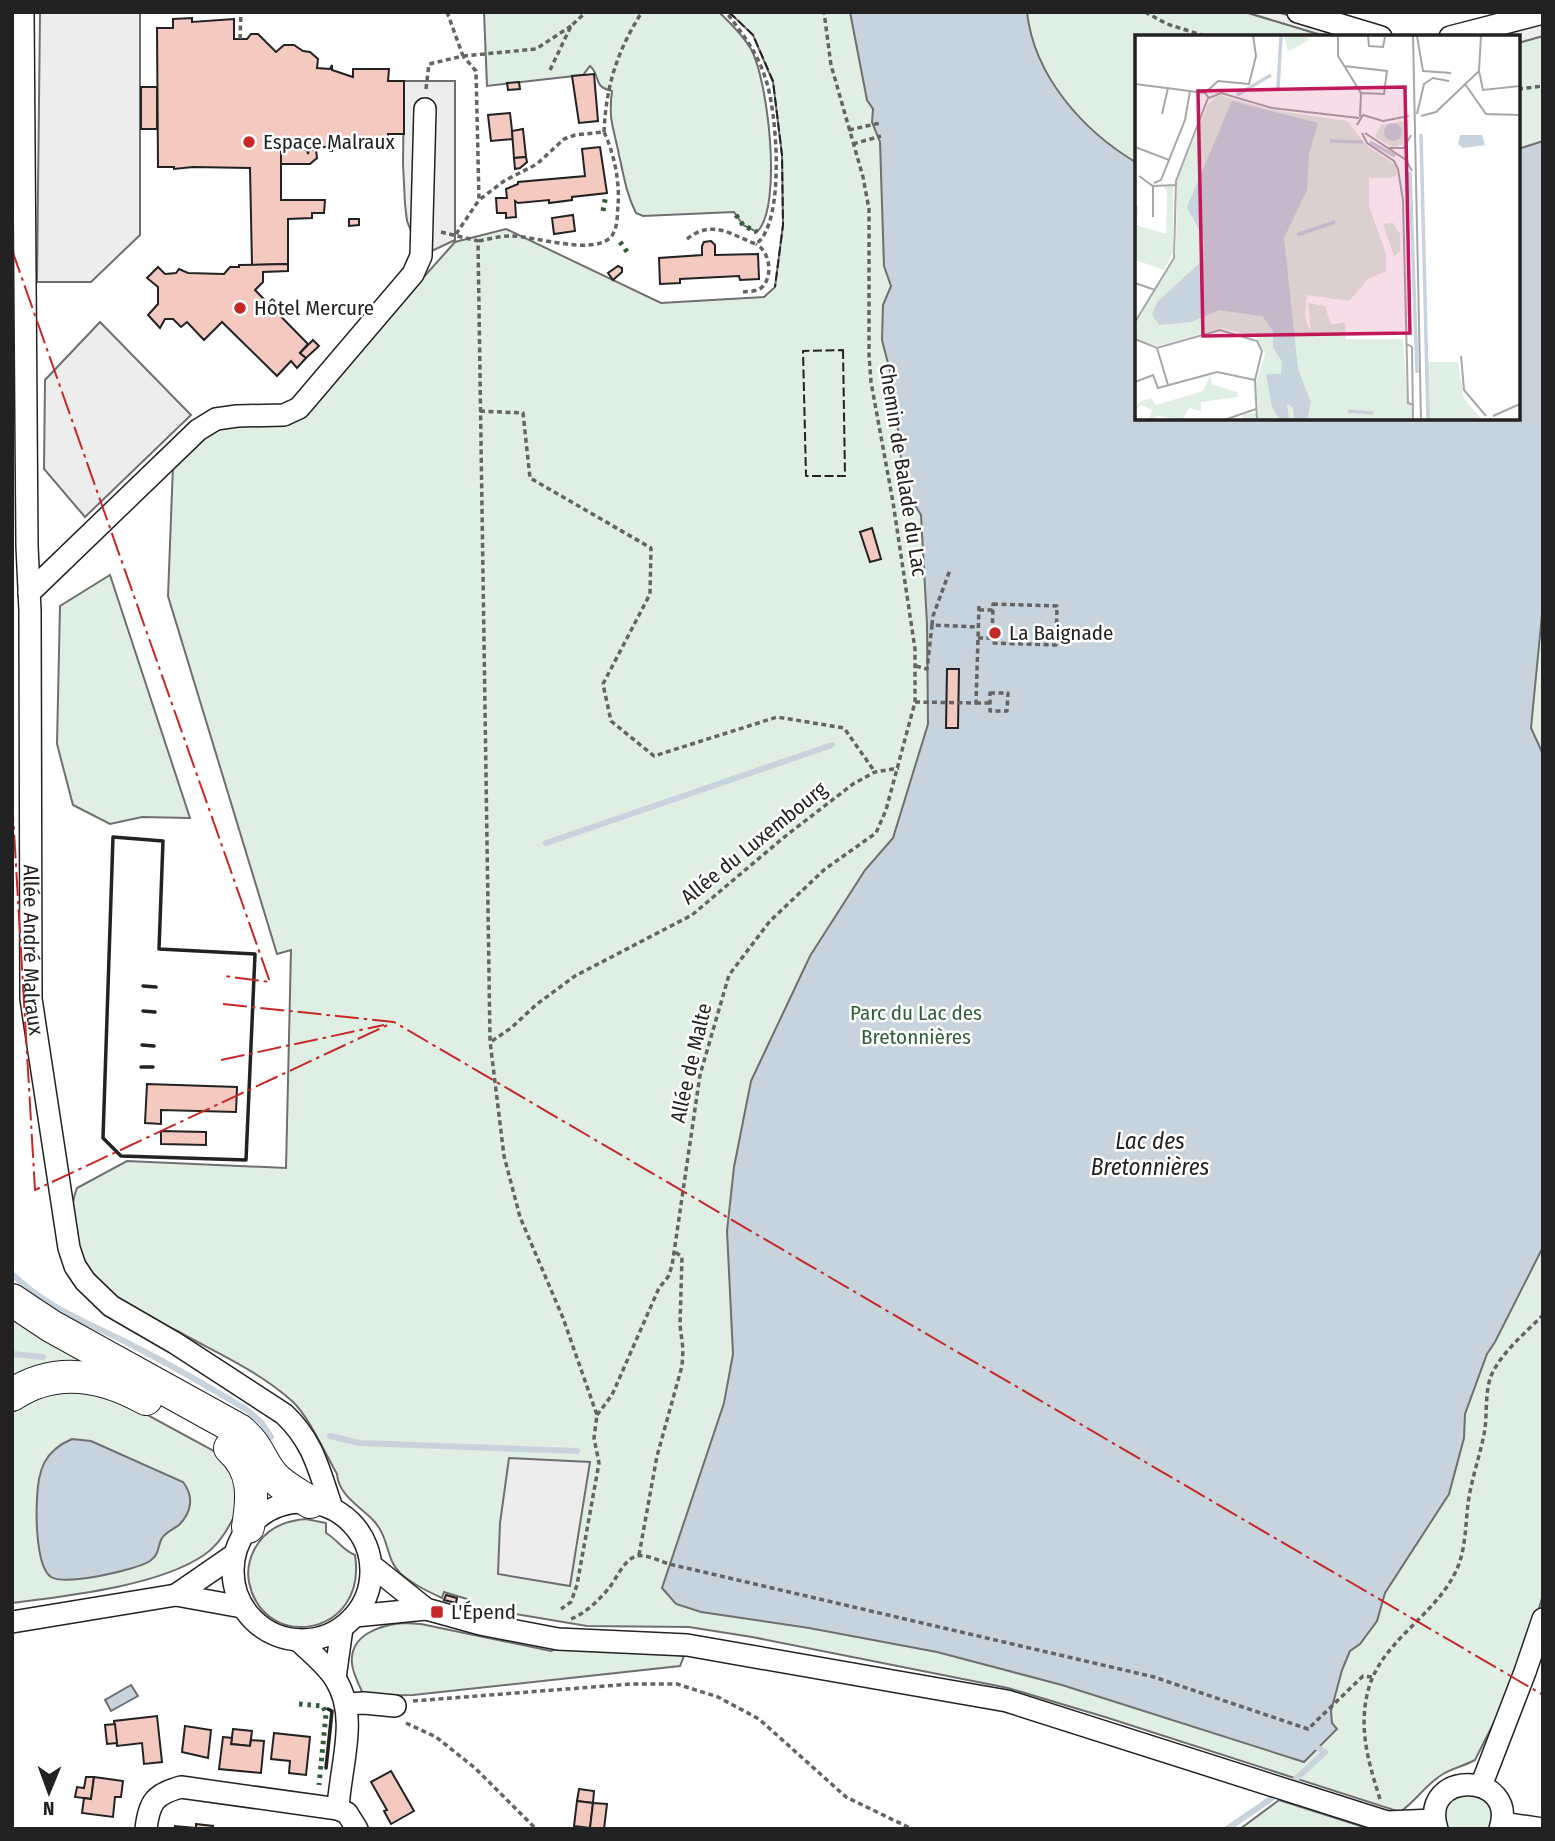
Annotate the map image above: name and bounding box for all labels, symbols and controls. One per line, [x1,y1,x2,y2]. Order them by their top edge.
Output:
inset map [1135,35,1520,420]
place label: Espace Malraux [263,129,395,155]
marker: Espace Malraux [241,134,257,150]
place label: Hôtel Mercure [254,295,374,321]
marker: Hôtel Mercure [232,300,248,316]
street label: Chemin de Balade du Lac [873,362,933,578]
place label: La Baignade [1009,620,1113,646]
marker: La Baignade [987,625,1003,641]
street label: Allée du Luxembourg [676,776,832,910]
street label: Allée André Malraux [18,864,49,1038]
park label: Parc du Lac des Bretonnières [850,1000,982,1050]
street label: Allée de Malte [665,1001,717,1125]
water label: Lac des Bretonnières [1091,1127,1210,1181]
place label: L'Épend [451,1599,516,1625]
marker: L'Épend [429,1604,445,1620]
north arrow [14,1757,84,1827]
text: N [43,1797,55,1820]

